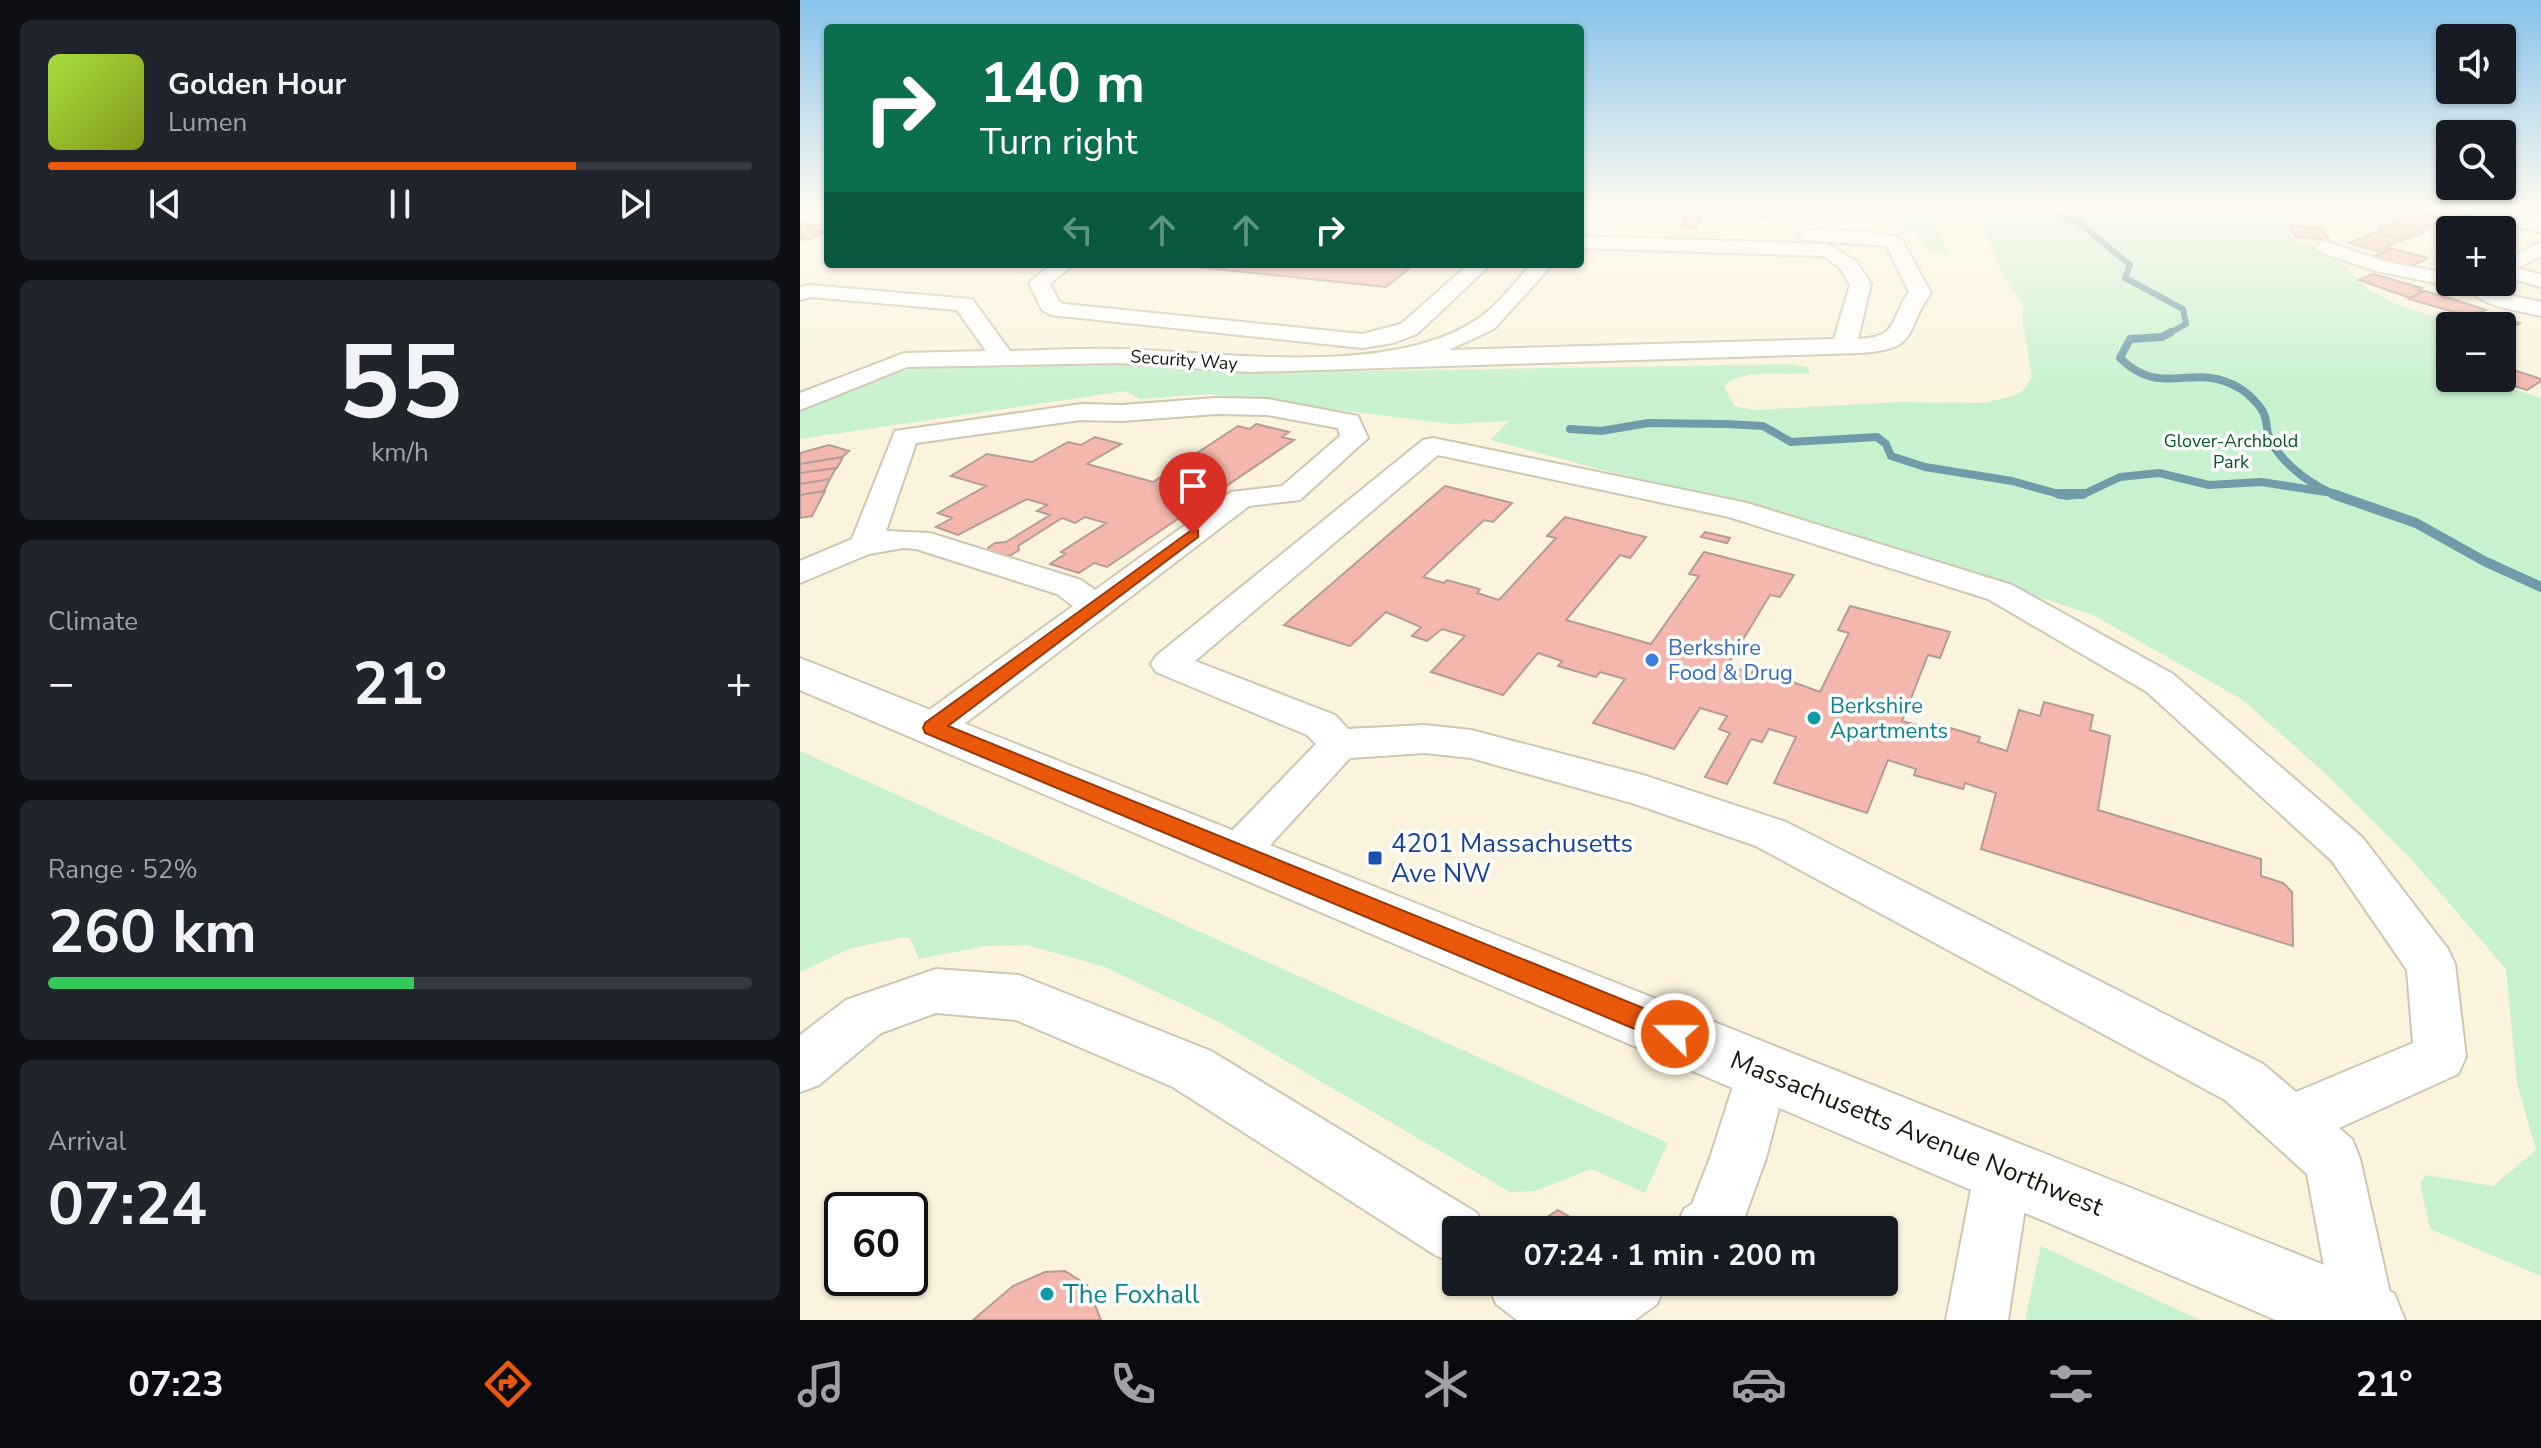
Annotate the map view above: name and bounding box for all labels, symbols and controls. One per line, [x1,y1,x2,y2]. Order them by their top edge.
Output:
map controls [2436,24,2516,392]
button: sound [2436,24,2516,104]
text: 140 m [980,45,1145,122]
icon: right [848,56,952,160]
text: Golden Hour [168,64,346,105]
text: Lumen [168,105,247,140]
text: Turn right [980,118,1137,167]
button: search [2436,120,2516,200]
icon: previous [143,182,187,226]
icon: pause [378,182,422,226]
icon: next [613,182,657,226]
icon: left [1056,208,1100,252]
icon: ahead [1140,208,1184,252]
icon: ahead [1224,208,1268,252]
icon: right [1308,208,1352,252]
button: + [2436,216,2516,296]
text: 55 [338,312,462,454]
button: − [2436,312,2516,392]
street label: Security Way [1130,344,1239,376]
park label: Glover-Archbold Park [2164,429,2298,474]
text: km/h [371,435,429,470]
pin [1159,452,1227,534]
icon: arrive [1171,464,1215,508]
text: Climate [48,604,138,639]
place label: Berkshire Food & Drug [1668,633,1793,688]
text: 21° [353,643,447,725]
marker: Berkshire Food & Drug [1643,651,1661,669]
text: − [48,654,74,714]
text: + [726,654,752,714]
place label: Berkshire Apartments [1830,691,1948,746]
marker: Berkshire Apartments [1805,709,1823,727]
place label: 4201 Massachusetts Ave NW [1391,826,1633,891]
marker: 4201 Massachusetts Ave NW [1366,849,1384,867]
text: Range · 52% [48,852,198,887]
text: 260 km [48,891,257,973]
position arrow [1633,992,1717,1076]
street label: Massachusetts Avenue Northwest [1725,1042,2109,1225]
text: Arrival [48,1124,126,1159]
text: 07:24 [48,1163,207,1245]
speed limit sign: 60 [824,1192,928,1296]
text: 07:24 · 1 min · 200 m [1524,1235,1816,1276]
place label: The Foxhall [1063,1277,1200,1312]
marker: The Foxhall [1038,1285,1056,1303]
icon: directions [480,1356,536,1412]
icon: music [793,1356,849,1412]
icon: phone [1105,1356,1161,1412]
icon: climate [1418,1356,1474,1412]
icon: car [1731,1356,1787,1412]
icon: filters [2043,1356,2099,1412]
text: 07:23 [128,1360,224,1409]
text: 21° [2356,1360,2413,1409]

